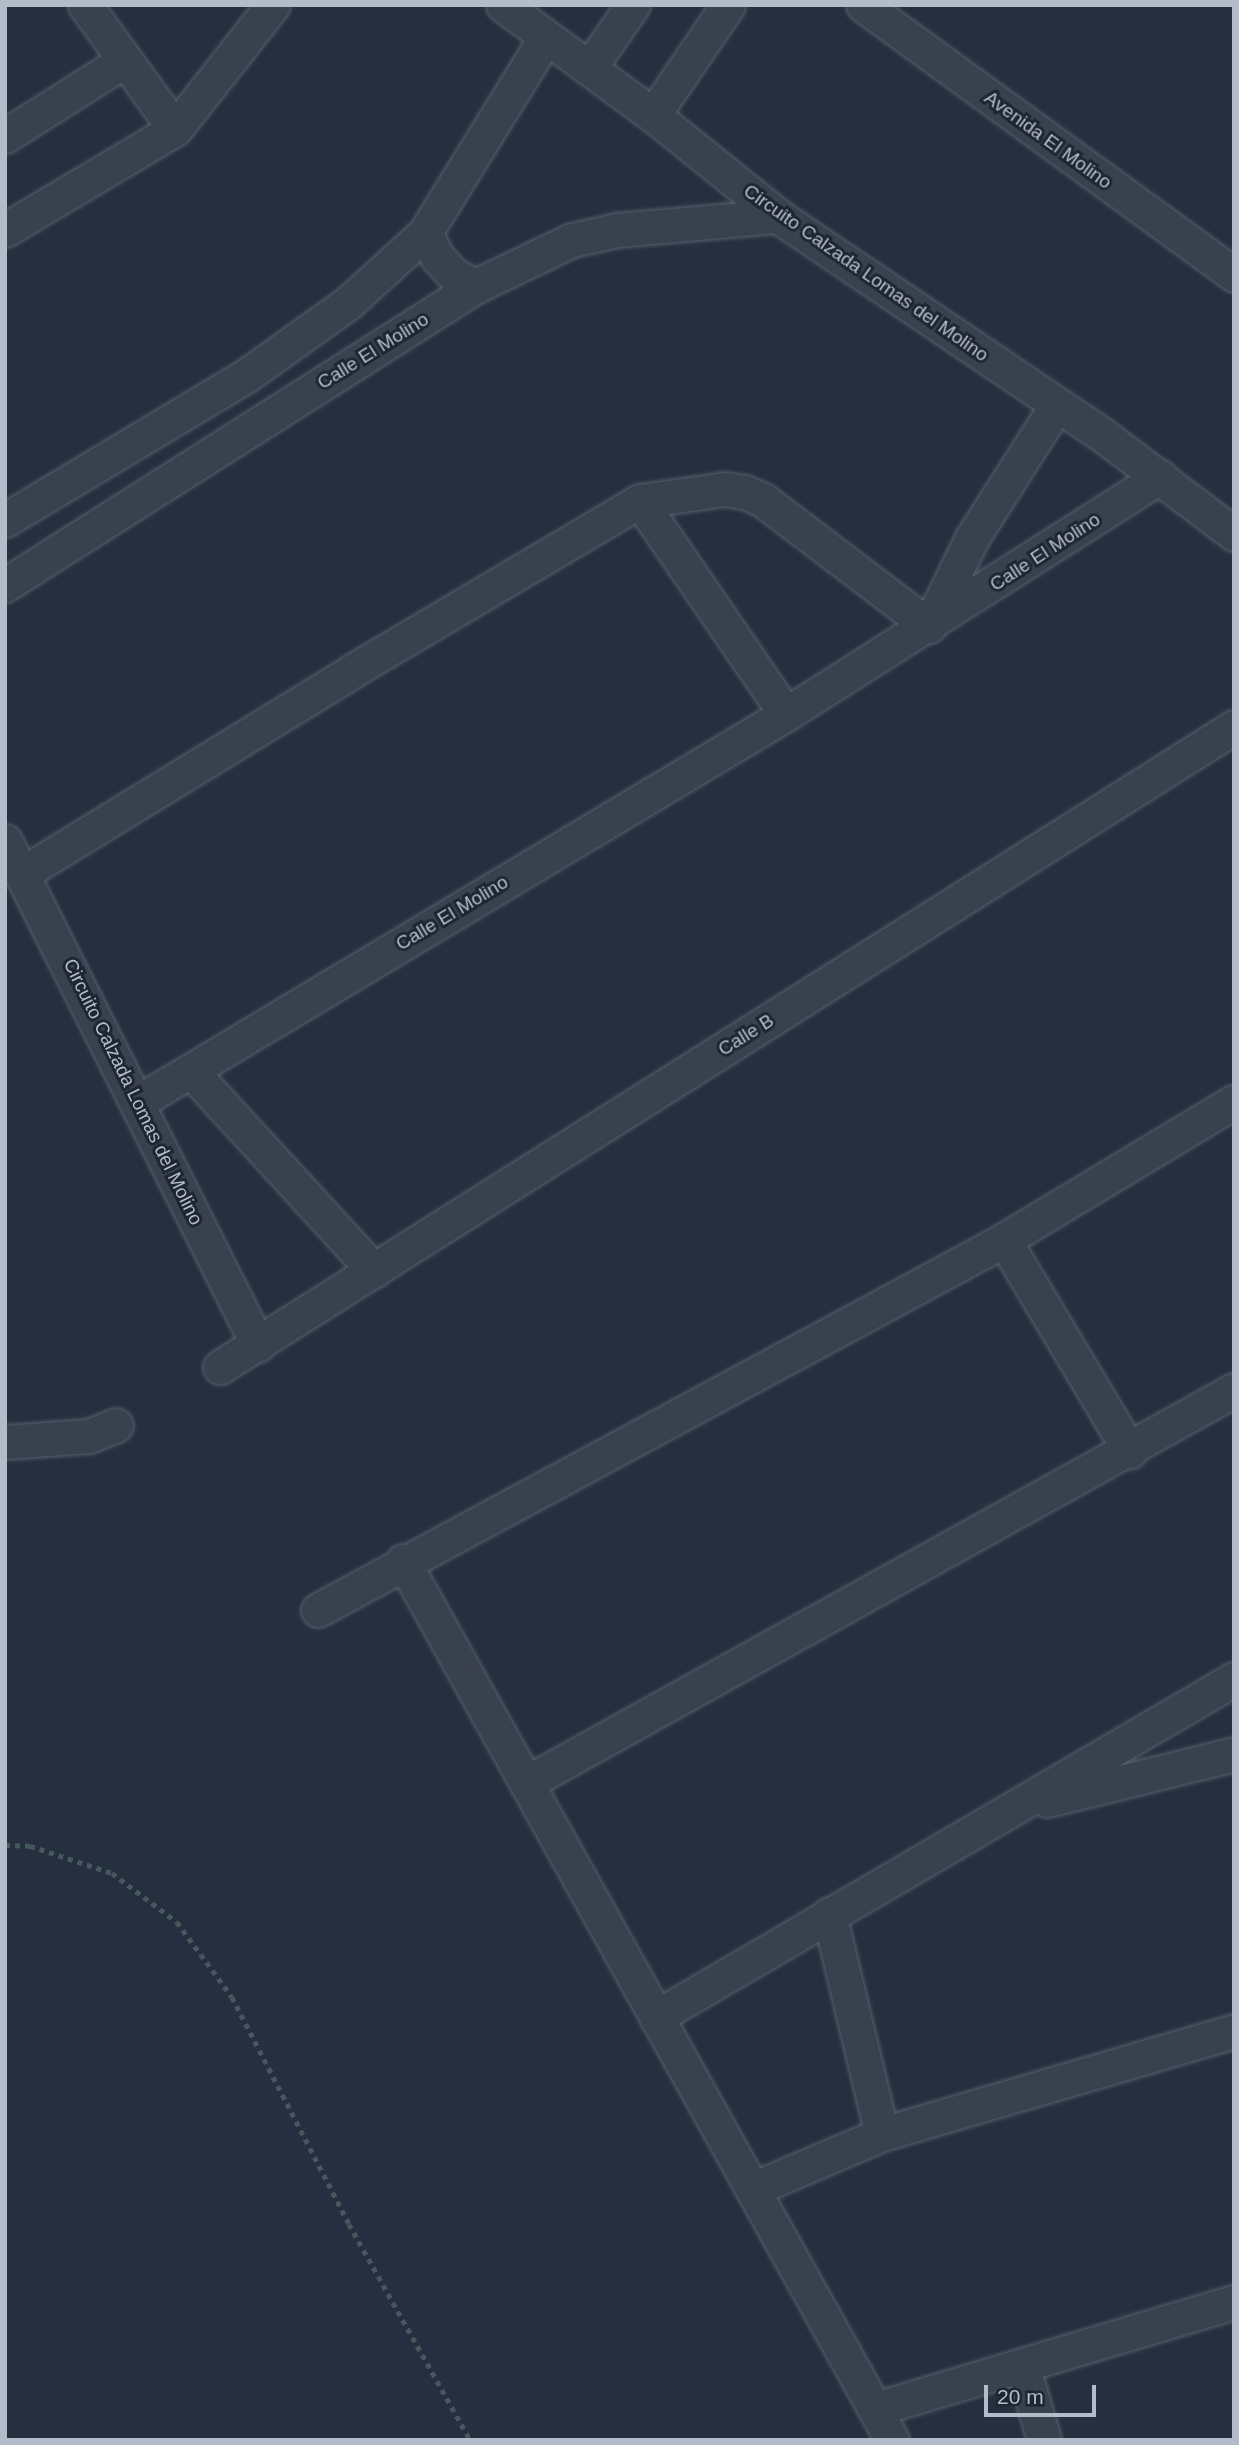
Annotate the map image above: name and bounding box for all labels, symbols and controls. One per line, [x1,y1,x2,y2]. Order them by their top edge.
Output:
street label: Avenida El Molino [980,86,1116,194]
street label: Circuito Calzada Lomas del Molino [739,179,993,367]
street label: Calle El Molino [313,308,433,394]
street label: Calle El Molino [986,508,1104,596]
street label: Calle El Molino [392,871,512,955]
street label: Circuito Calzada Lomas del Molino [58,955,208,1229]
street label: Calle B [714,1009,778,1061]
scale bar [987,2372,1099,2416]
text: 20 m [997,2385,1044,2408]

